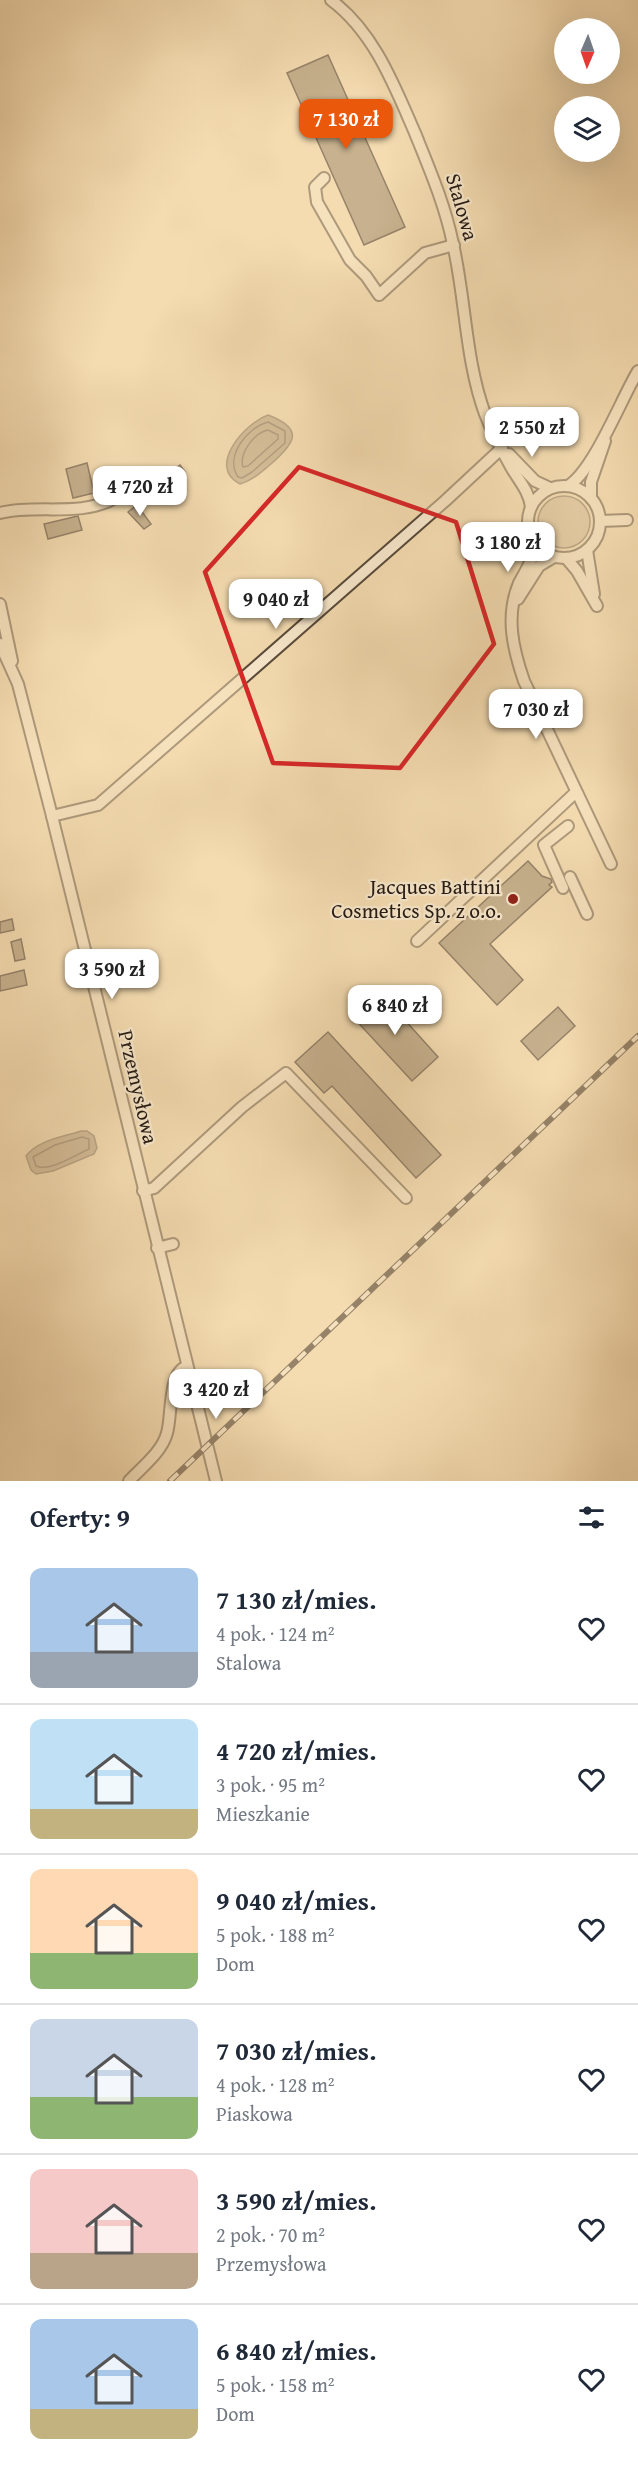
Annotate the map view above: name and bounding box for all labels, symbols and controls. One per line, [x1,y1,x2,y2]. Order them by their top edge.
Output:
north arrow [554,18,620,84]
map controls [554,18,620,162]
button: layers [554,96,620,162]
pin: 7 130 zł [284,99,408,150]
text: 7 130 zł [313,104,379,133]
street label: Stalowa [438,170,487,244]
pin: 2 550 zł [470,407,594,458]
text: 2 550 zł [499,412,565,441]
pin: 4 720 zł [78,466,202,517]
text: 4 720 zł [107,471,173,500]
pin: 3 180 zł [446,522,570,573]
text: 3 180 zł [475,527,541,556]
pin: 9 040 zł [214,579,338,630]
text: 9 040 zł [243,584,309,613]
pin: 7 030 zł [474,689,598,740]
text: 7 030 zł [503,694,569,723]
place label: Jacques Battini Cosmetics Sp. z o.o. [331,871,501,926]
marker: Jacques Battini Cosmetics Sp. z o.o. [506,892,520,906]
pin: 3 590 zł [50,949,174,1000]
text: 3 590 zł [79,954,145,983]
pin: 6 840 zł [333,985,457,1036]
text: 6 840 zł [362,990,428,1019]
street label: Przemysłowa [110,1027,167,1147]
pin: 3 420 zł [154,1369,278,1420]
text: 3 420 zł [183,1374,249,1403]
text: Oferty: 9 [30,1498,130,1537]
icon: filters [575,1501,608,1534]
text: 7 130 zł/mies. [216,1580,376,1619]
icon: home [78,1592,150,1664]
icon: heart [575,1612,608,1645]
text: 4 pok. · 124 m² [216,1619,335,1648]
text: Stalowa [216,1648,281,1677]
text: 4 720 zł/mies. [216,1731,376,1770]
icon: home [78,1743,150,1815]
icon: heart [575,1763,608,1796]
text: 3 pok. · 95 m² [216,1770,325,1799]
text: Mieszkanie [216,1799,310,1828]
text: 9 040 zł/mies. [216,1881,376,1920]
icon: home [78,1893,150,1965]
icon: heart [575,1913,608,1946]
text: 5 pok. · 188 m² [216,1920,335,1949]
text: Dom [216,1949,255,1978]
text: 7 030 zł/mies. [216,2031,376,2070]
icon: home [78,2043,150,2115]
icon: heart [575,2063,608,2096]
text: 4 pok. · 128 m² [216,2070,335,2099]
text: Piaskowa [216,2099,293,2128]
text: 3 590 zł/mies. [216,2181,376,2220]
icon: home [78,2193,150,2265]
icon: heart [575,2213,608,2246]
text: 2 pok. · 70 m² [216,2220,325,2249]
text: Przemysłowa [216,2249,326,2278]
text: 6 840 zł/mies. [216,2331,376,2370]
icon: home [78,2343,150,2415]
icon: heart [575,2363,608,2396]
text: 5 pok. · 158 m² [216,2370,335,2399]
text: Dom [216,2399,255,2428]

